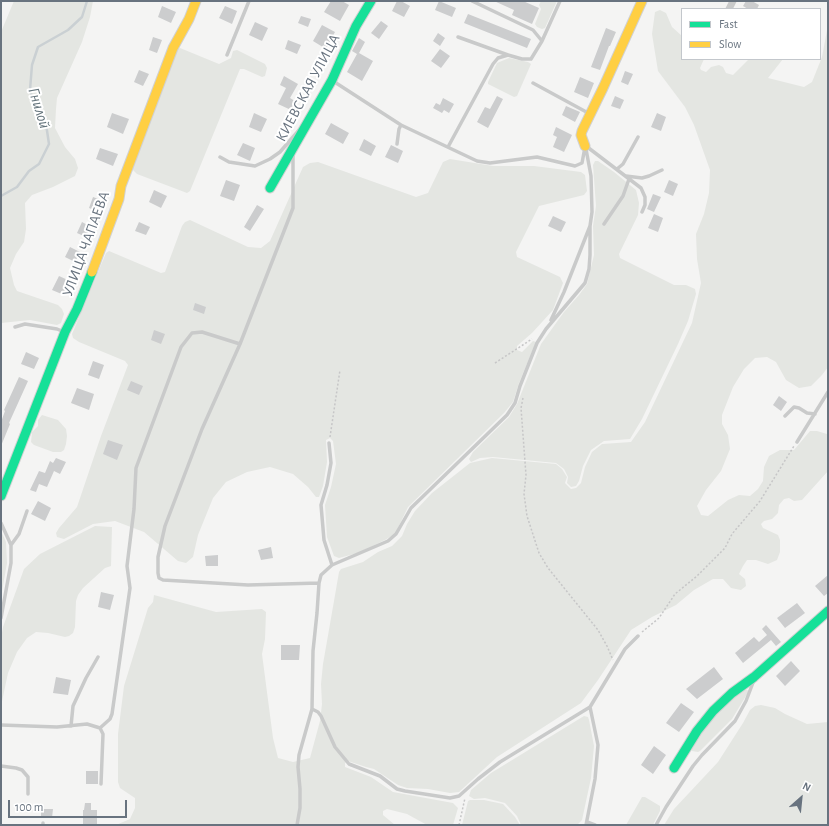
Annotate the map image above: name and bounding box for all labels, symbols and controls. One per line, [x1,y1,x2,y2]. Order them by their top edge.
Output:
legend [681,8,821,60]
text: Fast [719,18,738,30]
street label: КИЕВСКАЯ УЛИЦА [272,31,344,145]
text: Slow [719,38,741,50]
water label: Гнилой [24,85,54,131]
street label: УЛИЦА ЧАПАЕВА [59,189,113,299]
north arrow [781,778,821,818]
text: N [801,780,813,794]
scale bar [10,792,129,818]
text: 100 m [15,801,43,813]

